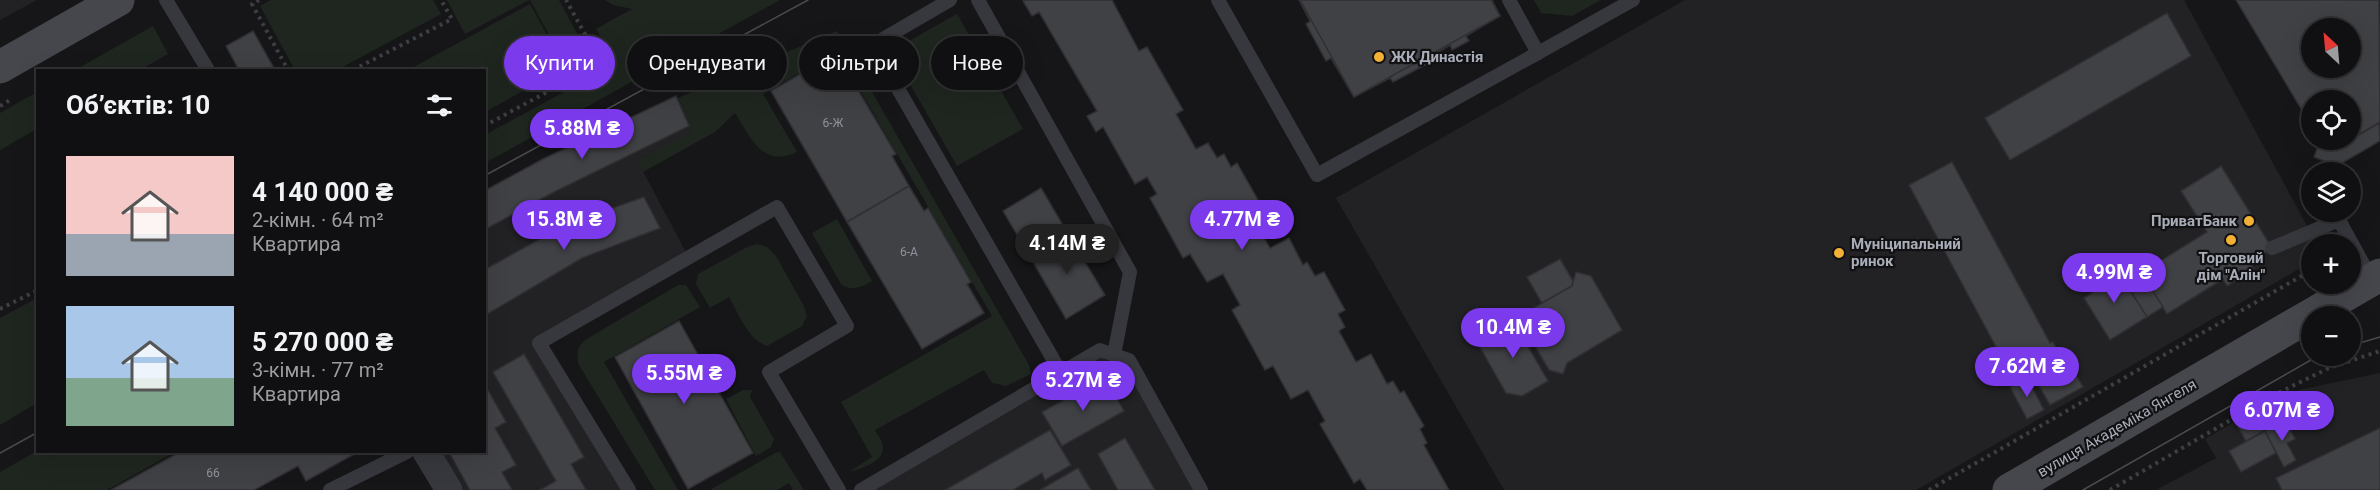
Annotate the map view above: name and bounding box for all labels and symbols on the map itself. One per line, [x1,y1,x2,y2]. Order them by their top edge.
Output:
north arrow [2301,18,2361,78]
place label: ЖК Династія [1391,48,1483,66]
marker: ЖК Династія [1372,50,1386,64]
pin: 5.88M ₴ [527,109,637,160]
house number: 6-Ж [823,116,844,130]
pin: 15.8M ₴ [509,200,619,251]
pin: 4.77M ₴ [1187,200,1297,251]
place label: ПриватБанк [2151,212,2238,230]
marker: ПриватБанк [2242,214,2256,228]
pin: 4.14M ₴ [1012,224,1122,275]
marker: Торговий дім "Алін" [2224,233,2238,247]
place label: Муніципальний ринок [1851,235,1961,270]
house number: 6-А [900,245,918,259]
marker: Муніципальний ринок [1832,246,1846,260]
place label: Торговий дім "Алін" [2197,249,2265,284]
pin: 4.99M ₴ [2059,253,2169,304]
pin: 10.4M ₴ [1458,308,1568,359]
pin: 7.62M ₴ [1972,347,2082,398]
pin: 5.55M ₴ [629,354,739,405]
pin: 5.27M ₴ [1028,361,1138,412]
street label: вулиця Академіка Янгеля [2034,375,2200,481]
pin: 6.07M ₴ [2227,391,2337,442]
house number: 66 [206,466,220,480]

